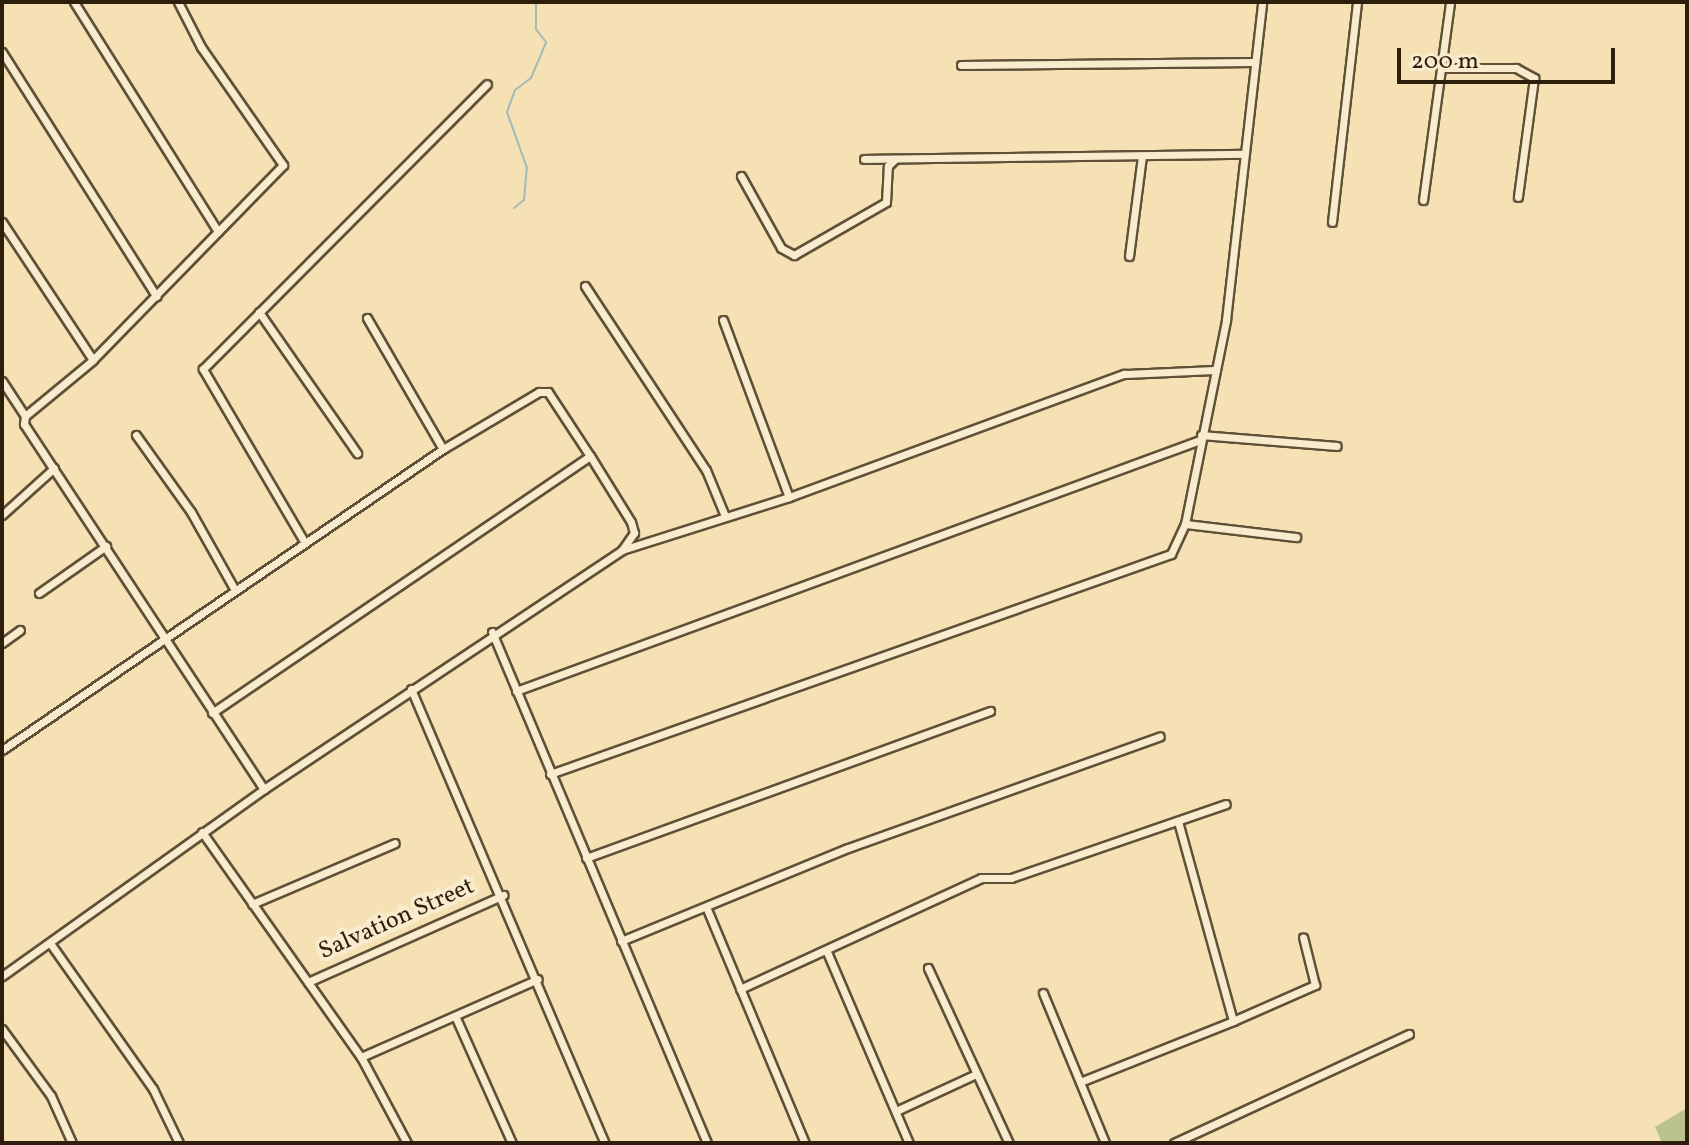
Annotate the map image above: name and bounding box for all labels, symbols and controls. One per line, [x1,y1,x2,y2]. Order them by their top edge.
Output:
scale bar [1401,32,1619,82]
text: 200 m [1411,45,1479,79]
street label: Salvation Street [315,873,479,967]

